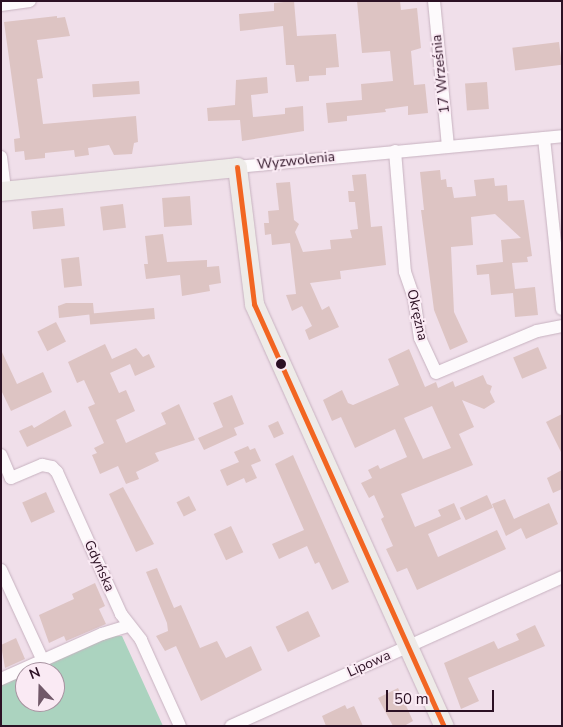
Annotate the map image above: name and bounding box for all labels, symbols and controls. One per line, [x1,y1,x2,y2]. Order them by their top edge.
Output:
street label: 17 Września [429,34,453,114]
street label: Wyzwolenia [256,149,336,173]
street label: Okrężna [403,288,431,342]
unlabelled marker [276,359,286,369]
street label: Gdyńska [80,538,118,594]
street label: Lipowa [345,647,393,681]
north arrow [15,662,65,712]
text: N [26,663,43,684]
scale bar [388,680,496,712]
text: 50 m [394,689,429,709]

